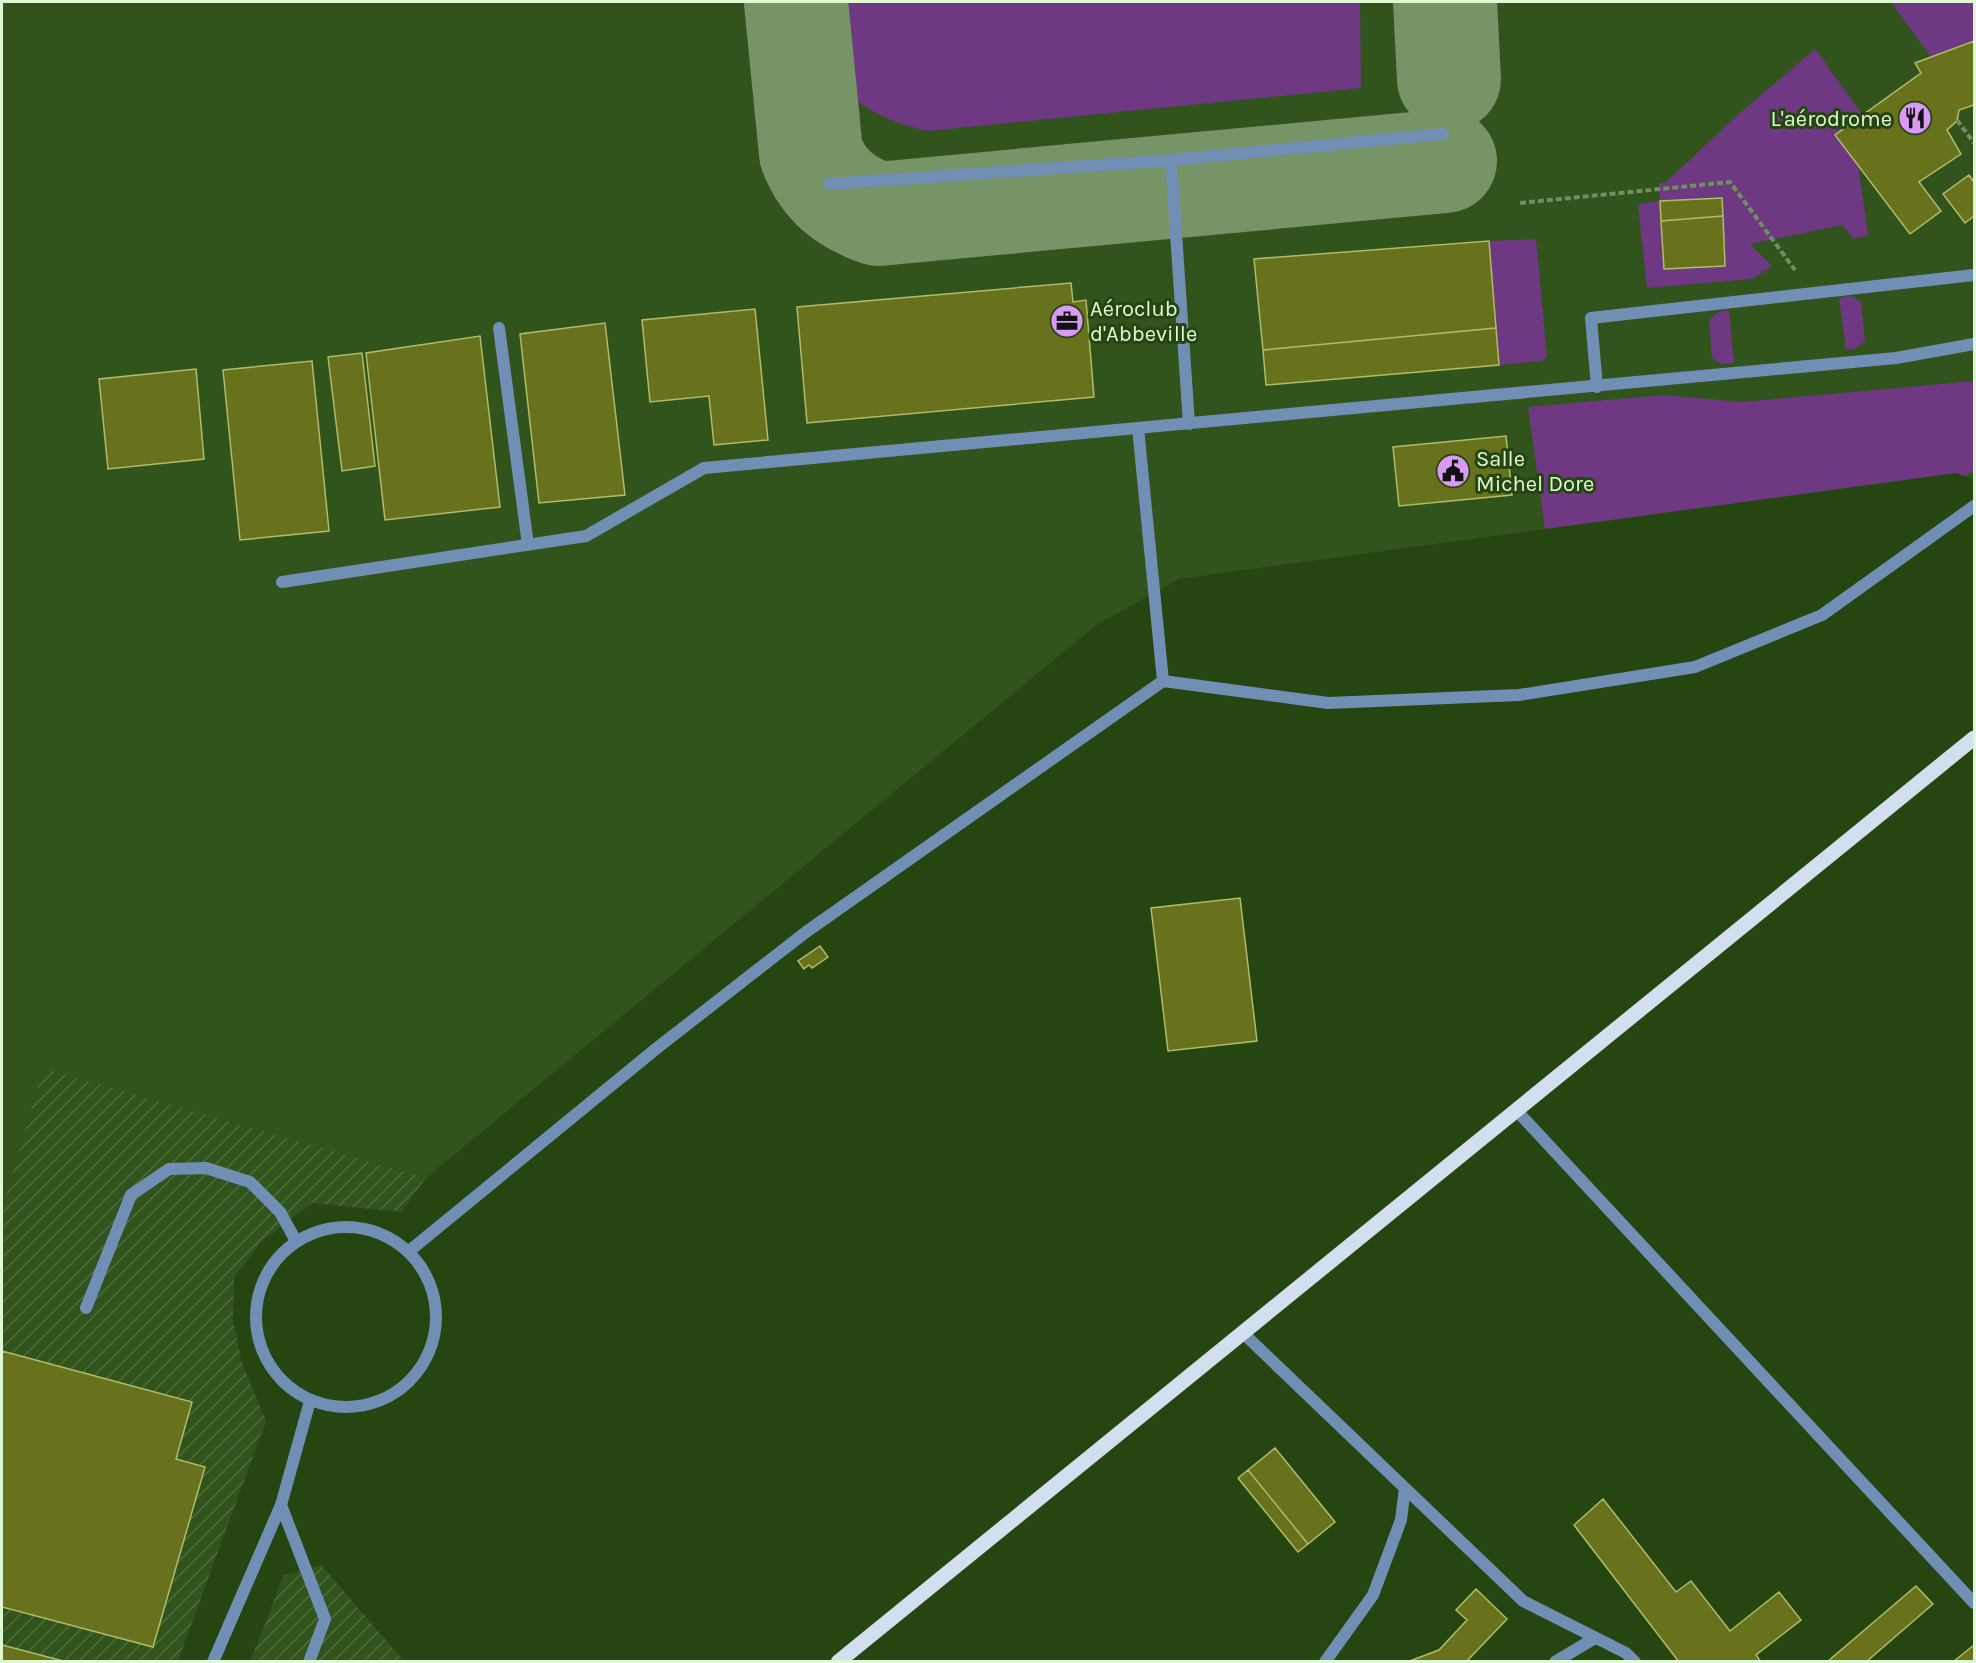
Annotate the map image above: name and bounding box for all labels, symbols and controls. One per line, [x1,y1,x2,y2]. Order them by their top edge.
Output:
restaurant icon: L'aérodrome [1897,100,1933,136]
place label: L'aérodrome [1770,106,1892,132]
place label: Aéroclub d'Abbeville [1090,296,1197,347]
office icon: Aéroclub d'Abbeville [1049,303,1085,339]
place label: Salle Michel Dore [1476,446,1594,497]
public building icon: Salle Michel Dore [1435,453,1471,489]

